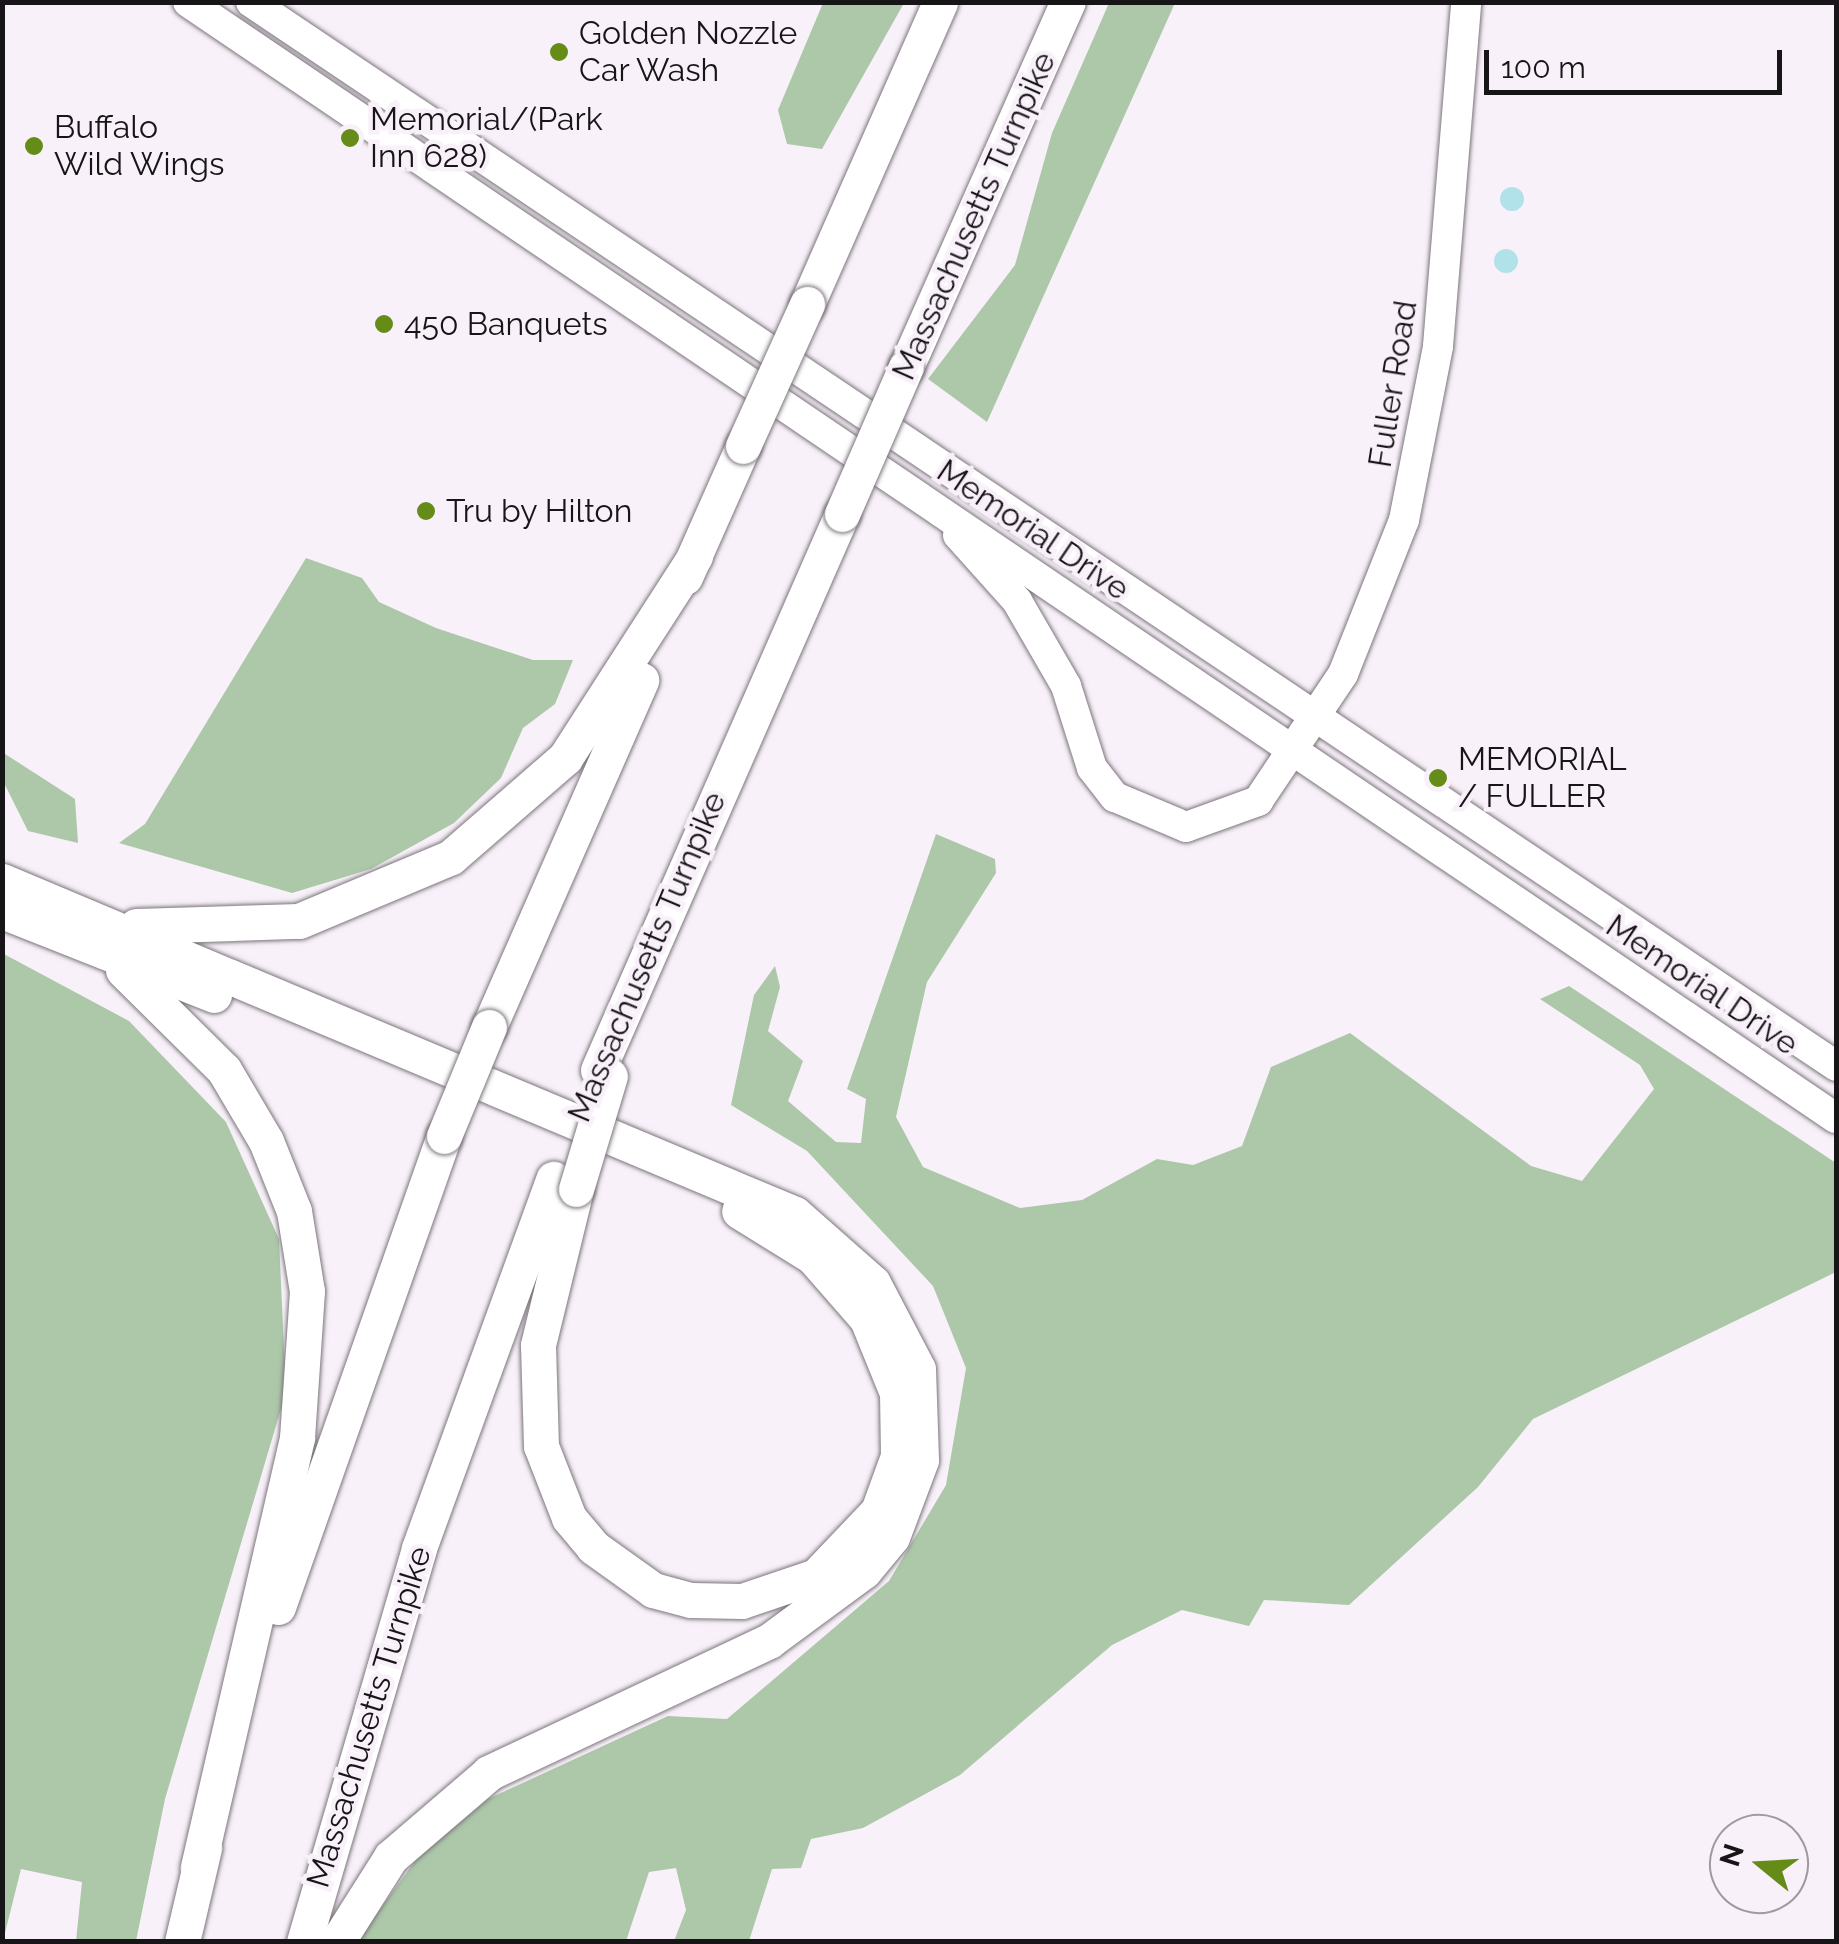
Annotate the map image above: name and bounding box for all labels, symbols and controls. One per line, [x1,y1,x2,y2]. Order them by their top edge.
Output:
place label: Golden Nozzle Car Wash [579,15,797,90]
scale bar [1489,30,1786,92]
marker: Golden Nozzle Car Wash [548,41,570,63]
street label: Massachusetts Turnpike [884,46,1064,386]
text: 100 m [1501,50,1586,85]
place label: Memorial/(Park Inn 628) [370,101,603,176]
place label: Buffalo Wild Wings [54,109,226,184]
marker: Memorial/(Park Inn 628) [339,127,361,149]
marker: Buffalo Wild Wings [23,135,45,157]
street label: Fuller Road [1361,297,1425,471]
place label: 450 Banquets [404,305,608,343]
marker: 450 Banquets [373,313,395,335]
street label: Memorial Drive [929,451,1137,609]
place label: Tru by Hilton [446,492,633,530]
marker: Tru by Hilton [415,500,437,522]
place label: MEMORIAL / FULLER [1458,741,1627,816]
marker: MEMORIAL / FULLER [1427,767,1449,789]
street label: Massachusetts Turnpike [560,786,734,1128]
street label: Memorial Drive [1598,906,1806,1064]
street label: Massachusetts Turnpike [299,1541,439,1893]
north arrow [1709,1814,1809,1914]
text: N [1713,1840,1751,1870]

